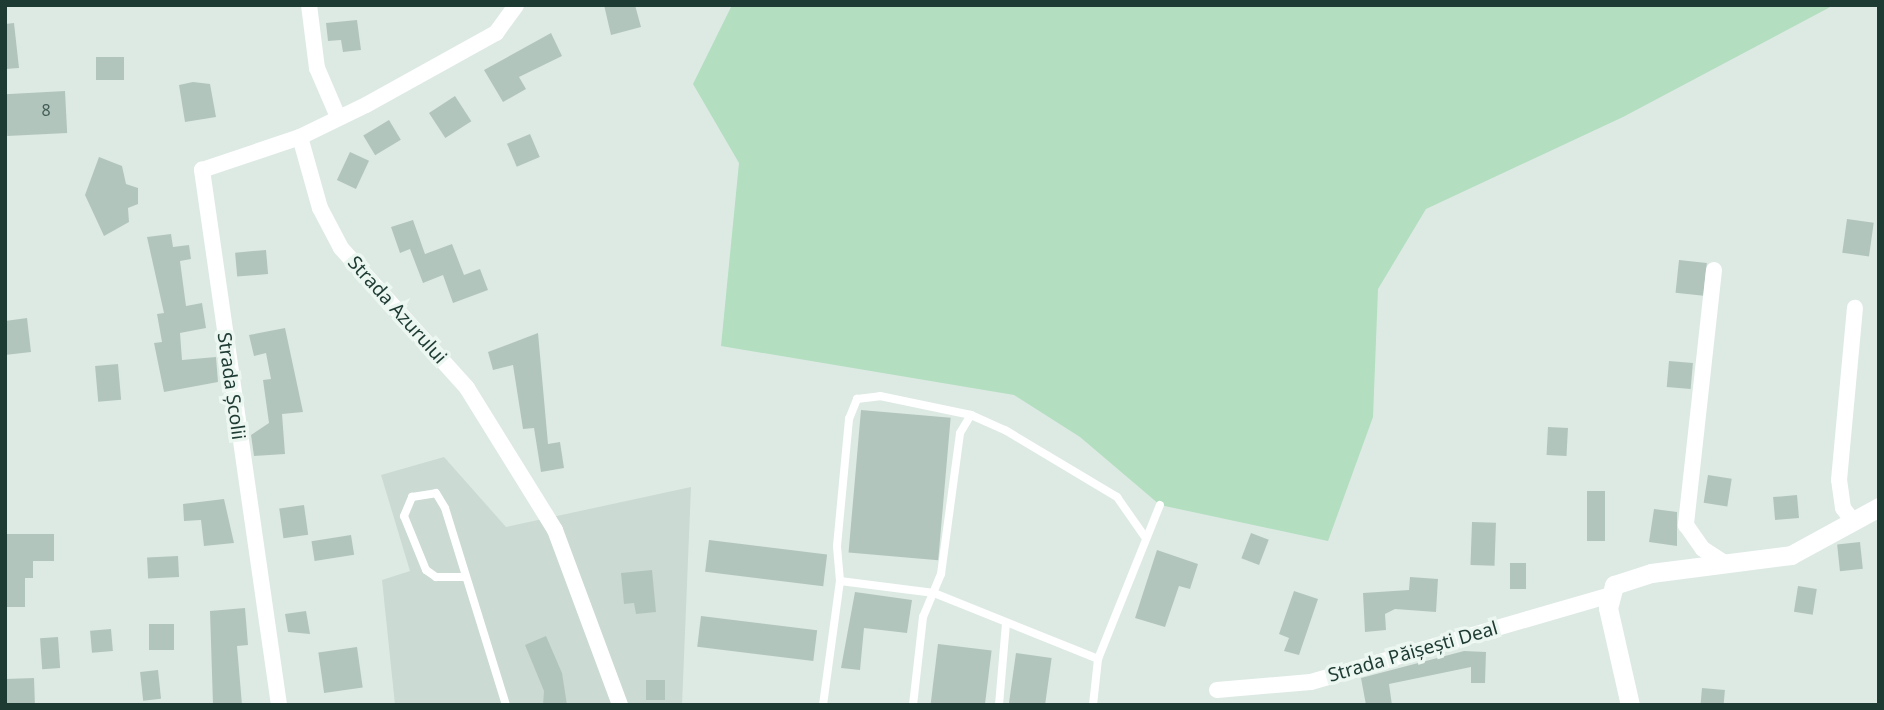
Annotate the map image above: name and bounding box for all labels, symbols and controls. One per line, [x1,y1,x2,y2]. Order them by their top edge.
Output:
house number: 8 [41,100,51,120]
street label: Strada Azurului [343,252,451,368]
street label: Strada Școlii [212,331,250,441]
street label: Strada Păișești Deal [1325,617,1501,687]

